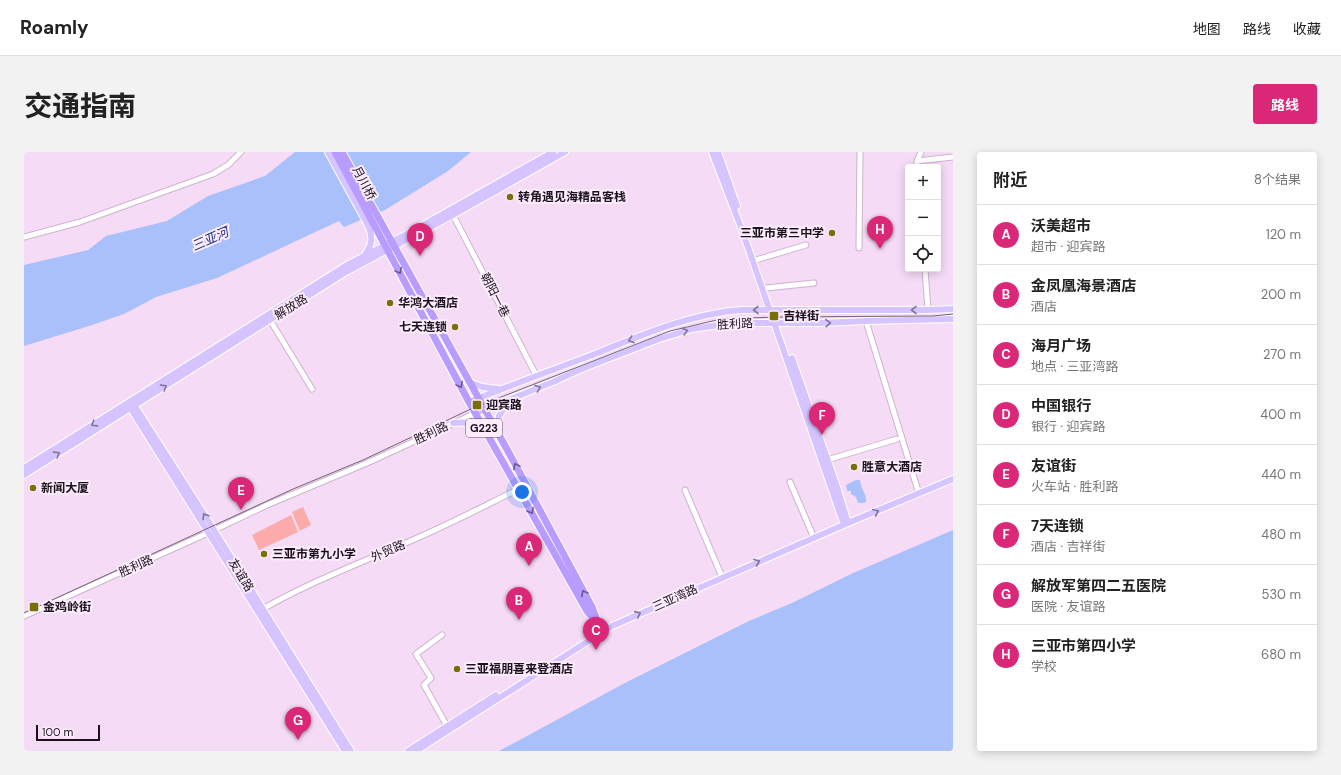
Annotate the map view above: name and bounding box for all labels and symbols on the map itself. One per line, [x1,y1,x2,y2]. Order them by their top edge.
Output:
street label: 月川桥 [348,163,380,203]
place label: 转角遇见海精品客栈 [518,189,626,205]
marker: 转角遇见海精品客栈 [505,192,515,202]
pin: H [867,216,893,249]
water label: 三亚河 [189,222,234,255]
pin: D [407,223,433,256]
place label: 三亚市第三中学 [740,225,824,241]
marker: 三亚市第三中学 [827,228,837,238]
one-way arrow [394,267,401,274]
street label: 朝阳一巷 [477,270,513,320]
street label: 解放路 [271,291,311,323]
place label: 华鸿大酒店 [398,295,458,311]
marker: 华鸿大酒店 [385,298,395,308]
one-way arrow [753,306,759,314]
one-way arrow [911,306,917,314]
place label: 吉祥街 [783,308,819,324]
marker: 吉祥街 [768,310,780,322]
street label: 胜利路 [717,315,753,333]
one-way arrow [825,318,831,327]
place label: 七天连锁 [399,319,447,335]
marker: 七天连锁 [450,322,460,332]
one-way arrow [681,327,688,336]
one-way arrow [627,336,634,344]
one-way arrow [456,381,463,389]
one-way arrow [159,385,166,392]
one-way arrow [534,385,541,393]
place label: 迎宾路 [486,397,522,413]
marker: 迎宾路 [471,399,483,411]
pin: F [809,402,835,435]
street label: 胜利路 [411,418,451,448]
one-way arrow [91,419,98,426]
road number: G223 [466,419,502,437]
one-way arrow [53,452,60,459]
place label: 胜意大酒店 [862,459,922,475]
marker: 胜意大酒店 [849,462,859,472]
one-way arrow [513,463,521,470]
pin: E [228,477,254,510]
place label: 新闻大厦 [41,480,89,496]
your location [512,482,532,502]
marker: 新闻大厦 [28,483,38,493]
one-way arrow [526,507,533,514]
one-way arrow [873,508,880,516]
one-way arrow [203,513,210,520]
pin: A [516,533,542,566]
street label: 外贸路 [368,537,408,565]
place label: 三亚市第九小学 [272,546,356,562]
marker: 三亚市第九小学 [259,549,269,559]
street label: 胜利路 [116,551,156,581]
street label: 友谊路 [225,555,257,595]
one-way arrow [753,559,760,567]
street label: 三亚湾路 [650,581,700,615]
pin: B [506,587,532,620]
one-way arrow [582,589,589,597]
place label: 金鸡岭街 [43,599,91,615]
marker: 金鸡岭街 [28,601,40,613]
one-way arrow [633,611,641,619]
pin: C [583,617,609,650]
place label: 三亚福朋喜来登酒店 [465,661,573,677]
marker: 三亚福朋喜来登酒店 [452,664,462,674]
pin: G [285,707,311,740]
scale bar [36,723,100,742]

